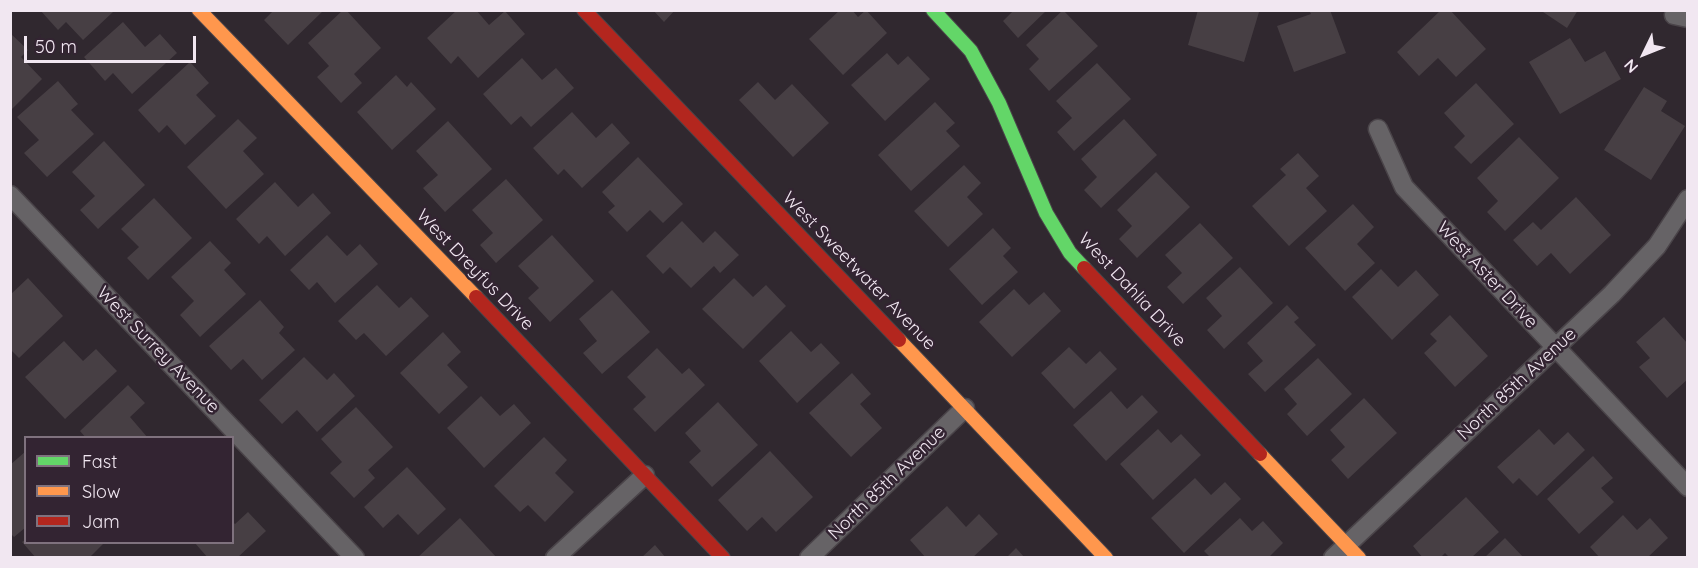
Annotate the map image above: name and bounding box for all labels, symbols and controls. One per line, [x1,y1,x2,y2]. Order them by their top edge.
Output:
scale bar [27,24,200,62]
north arrow [1614,24,1674,84]
text: 50 m [35,35,77,58]
text: N [1620,55,1642,77]
street label: West Sweetwater Avenue [778,187,940,355]
street label: West Dreyfus Drive [412,205,538,335]
street label: West Aster Drive [1432,217,1542,333]
street label: West Dahlia Drive [1074,229,1190,351]
street label: West Surrey Avenue [92,282,224,418]
street label: North 85th Avenue [1453,323,1581,445]
street label: North 85th Avenue [824,422,950,544]
legend [24,436,234,544]
text: Fast [82,450,117,473]
text: Slow [82,480,120,503]
text: Jam [82,510,120,533]

